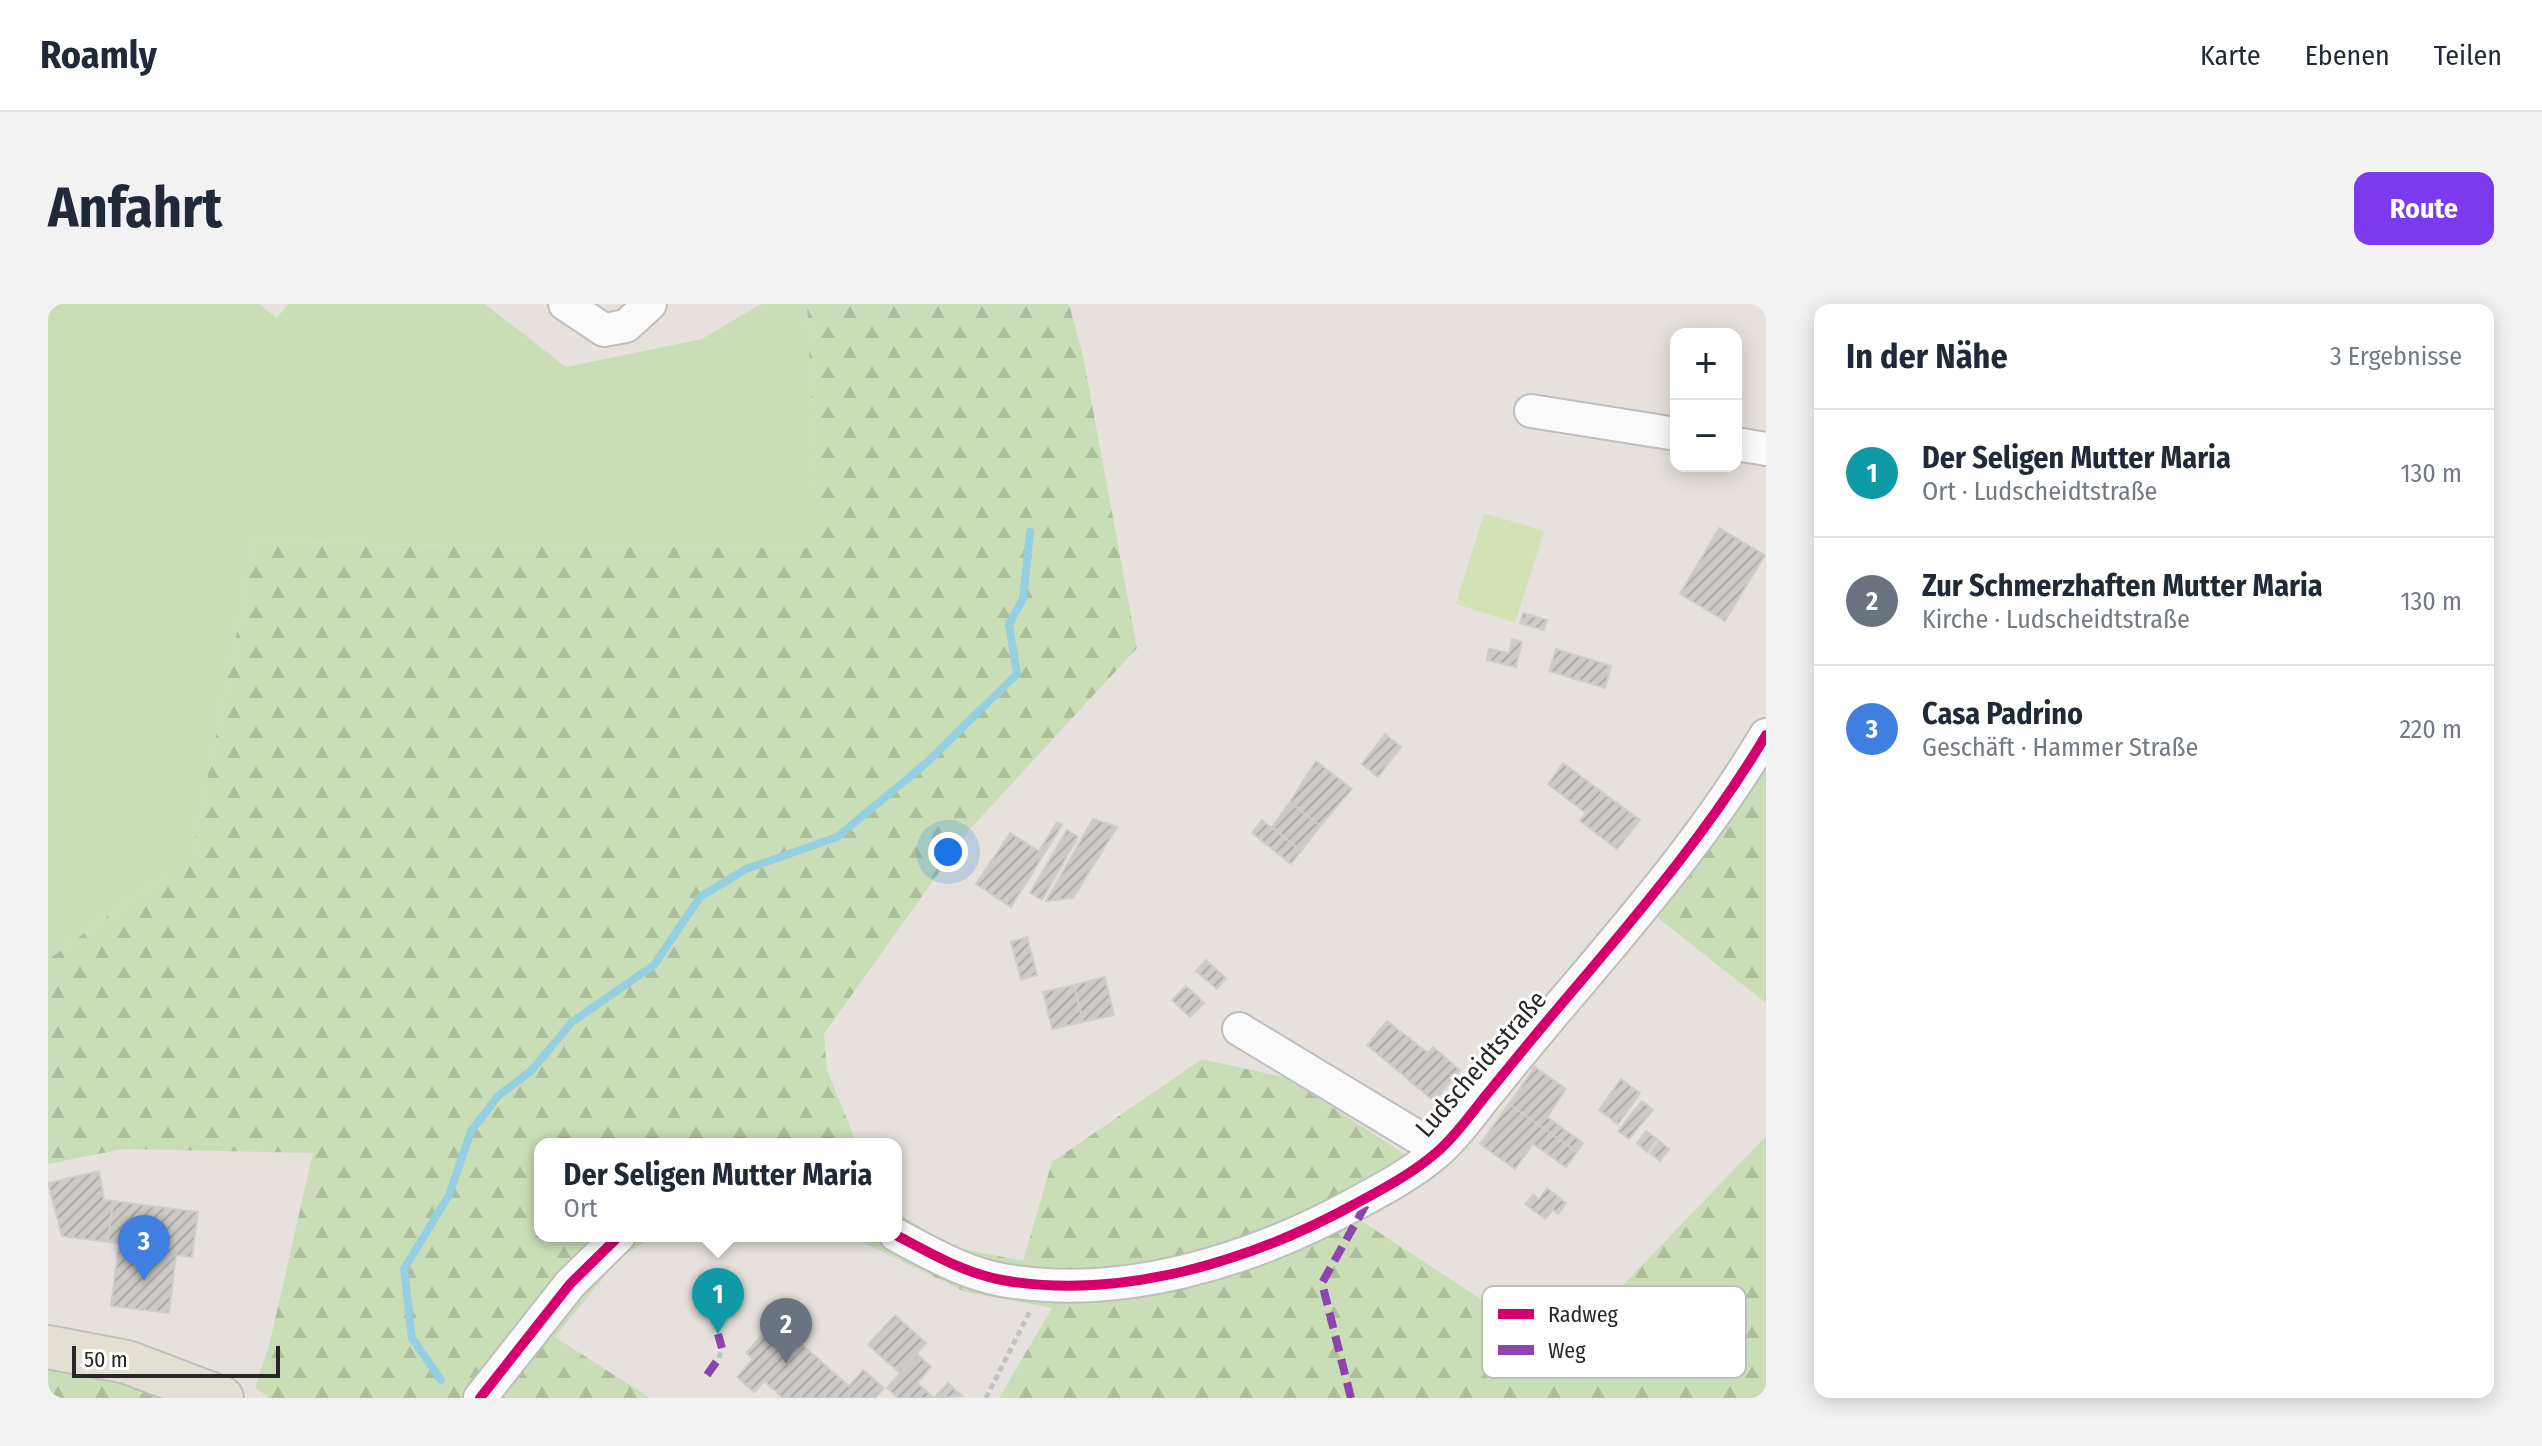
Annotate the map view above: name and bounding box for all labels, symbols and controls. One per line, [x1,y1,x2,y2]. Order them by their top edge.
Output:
text: Roamly [40,32,157,78]
text: Karte [2200,39,2261,72]
text: Ebenen [2305,39,2390,72]
text: Teilen [2434,39,2502,72]
button: Route [2354,172,2494,245]
text: Anfahrt [48,175,222,242]
map controls [1670,328,1742,472]
button: + [1670,328,1742,400]
text: In der Nähe [1846,336,2008,377]
text: 3 Ergebnisse [2330,341,2462,372]
button: − [1670,400,1742,472]
text: Der Seligen Mutter Maria [1922,440,2231,476]
text: 1 [1867,458,1878,489]
text: 130 m [2400,458,2462,489]
text: Ort · Ludscheidtstraße [1922,476,2157,507]
text: Zur Schmerzhaften Mutter Maria [1922,568,2323,604]
text: 2 [1866,586,1878,617]
text: 130 m [2400,586,2462,617]
text: Kirche · Ludscheidtstraße [1922,604,2190,635]
text: Casa Padrino [1922,696,2083,732]
text: 3 [1866,714,1878,745]
text: 220 m [2399,714,2462,745]
text: Geschäft · Hammer Straße [1922,732,2198,763]
your location [928,832,968,872]
street label: Ludscheidtstraße [1409,984,1553,1144]
popup [534,1138,902,1242]
text: Der Seligen Mutter Maria [564,1157,872,1193]
text: Ort [564,1193,598,1224]
pin: 3 [118,1215,170,1281]
pin: 1 [692,1268,744,1334]
legend [1482,1286,1746,1378]
pin: 2 [760,1298,812,1364]
text: Radweg [1548,1301,1619,1328]
text: Weg [1548,1337,1586,1364]
scale bar [72,1342,280,1378]
text: 50 m [84,1346,128,1373]

